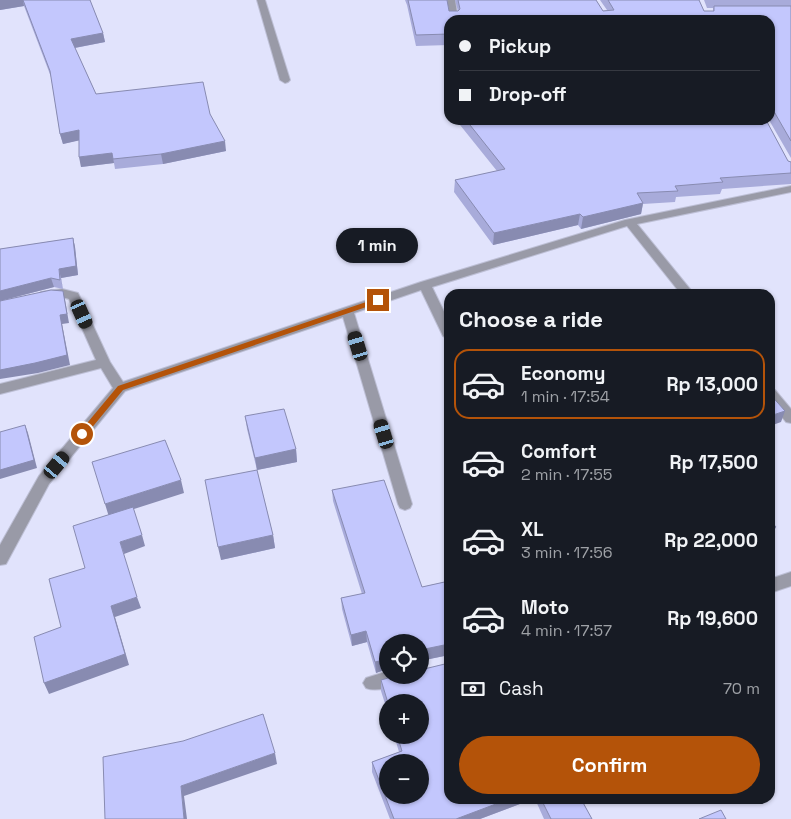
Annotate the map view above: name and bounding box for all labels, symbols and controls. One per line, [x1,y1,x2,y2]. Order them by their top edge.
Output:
text: Pickup [489,34,551,59]
text: Drop-off [489,82,567,107]
callout: 1 min [337,228,419,262]
text: 1 min [357,235,397,256]
route end [367,289,389,311]
car [69,297,94,331]
text: Choose a ride [459,305,603,333]
car [346,329,369,363]
text: Economy [521,361,605,386]
icon: car [461,362,506,407]
text: Rp 13,000 [667,372,758,397]
text: 1 min · 17:54 [521,386,610,407]
car [372,417,395,451]
route start [71,423,93,445]
text: Comfort [521,439,597,464]
icon: car [461,440,506,485]
car [41,449,72,481]
text: Rp 17,500 [670,450,758,475]
text: 2 min · 17:55 [521,464,612,485]
text: XL [521,517,544,542]
icon: car [461,518,506,563]
text: Rp 22,000 [664,528,758,553]
text: 3 min · 17:56 [521,542,613,563]
text: Moto [521,595,569,620]
icon: car [461,596,506,641]
text: Rp 19,600 [667,606,758,631]
text: 4 min · 17:57 [521,620,612,641]
map controls [379,634,429,804]
button: locate [379,634,429,684]
icon: cash [459,675,487,703]
text: Cash [499,676,544,701]
text: 70 m [723,678,760,699]
button: + [379,694,429,744]
button: Confirm [459,736,760,794]
button: − [379,754,429,804]

